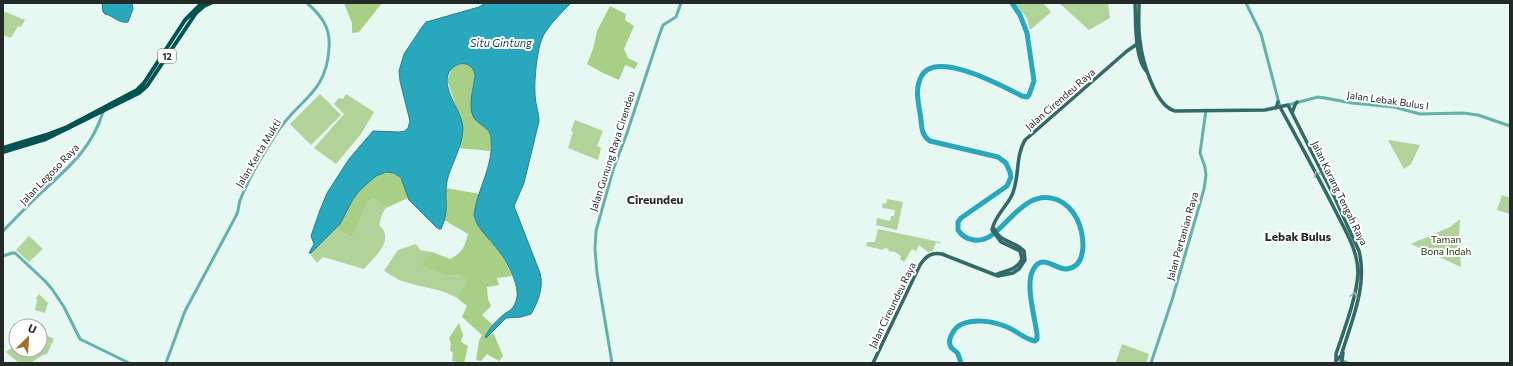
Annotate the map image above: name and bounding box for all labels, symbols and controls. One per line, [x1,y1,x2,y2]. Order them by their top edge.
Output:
water label: Situ Gintung [470,36,533,49]
road number: 12 [158,49,176,63]
street label: Jalan Cirendeu Raya [1023,65,1097,133]
street label: Jalan Lebak Bulus I [1346,88,1430,112]
street label: Jalan Gunung Raya Cirendeu [587,89,637,213]
street label: Jalan Kerta Mukti [233,117,283,189]
street label: Jalan Karang Tengah Raya [1309,139,1371,247]
street label: Jalan Legoso Raya [17,141,81,207]
one-way arrow [1314,171,1322,178]
street label: Jalan Pertanian Raya [1164,190,1200,282]
district label: Cireundeu [627,192,683,206]
district label: Lebak Bulus [1265,229,1332,243]
park label: Taman Bona Indah [1421,233,1471,257]
street label: Jalan Cireundeu Raya [866,260,918,350]
one-way arrow [1349,292,1358,299]
north arrow [8,318,48,358]
text: U [26,321,39,336]

